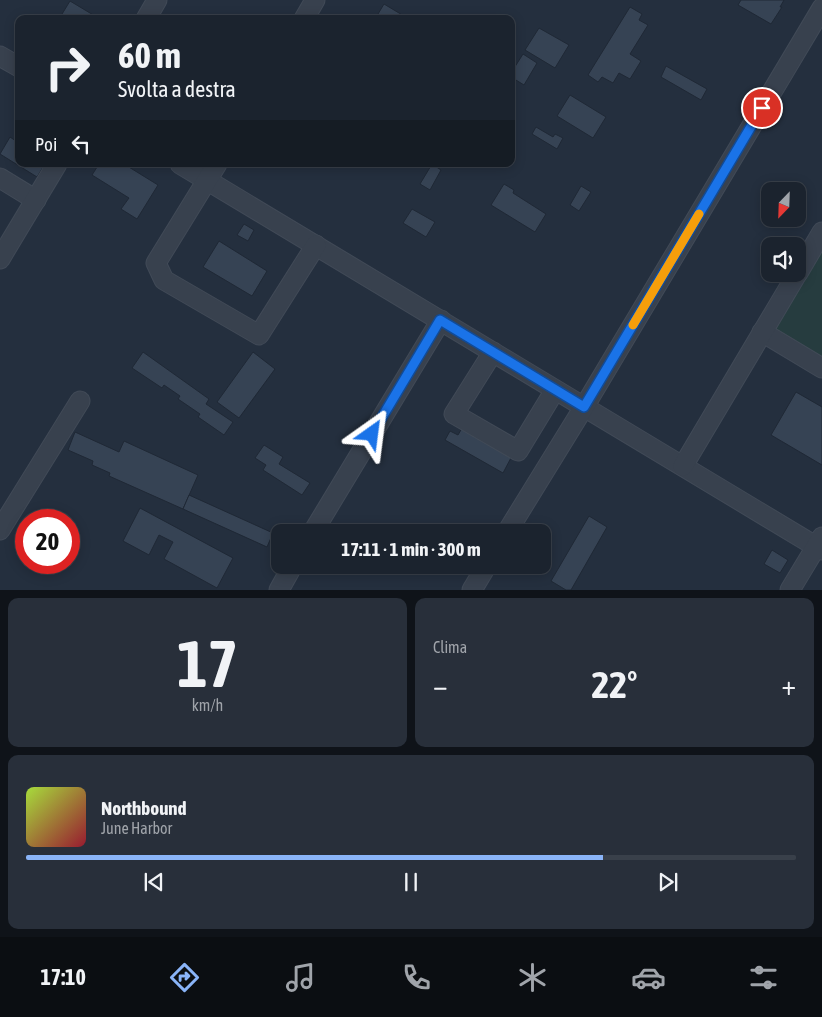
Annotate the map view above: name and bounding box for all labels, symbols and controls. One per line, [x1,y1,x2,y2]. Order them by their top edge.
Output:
icon: right [35,35,100,100]
text: 60 m [118,35,181,75]
text: Svolta a destra [118,76,236,102]
pin [741,87,783,129]
icon: arrive [748,94,776,122]
icon: left [67,130,95,158]
text: Poi [35,133,57,155]
north arrow [761,182,806,228]
map controls [761,182,806,282]
button: sound [761,237,806,282]
position arrow [345,407,397,459]
speed limit sign: 20 [15,509,80,574]
text: 17:11 · 1 min · 300 m [341,538,481,560]
text: 17 [177,626,238,701]
text: Clima [433,638,467,656]
text: 22° [591,663,638,706]
text: − [433,669,448,701]
text: + [781,669,796,701]
text: km/h [192,696,223,714]
text: Northbound [101,797,187,819]
text: June Harbor [101,819,172,837]
icon: previous [140,868,168,896]
icon: pause [397,868,425,896]
icon: next [654,868,682,896]
icon: directions [167,960,202,995]
icon: music [283,960,318,995]
icon: phone [399,960,434,995]
icon: climate [515,960,550,995]
icon: car [631,960,666,995]
icon: filters [746,960,781,995]
text: 17:10 [40,964,86,990]

